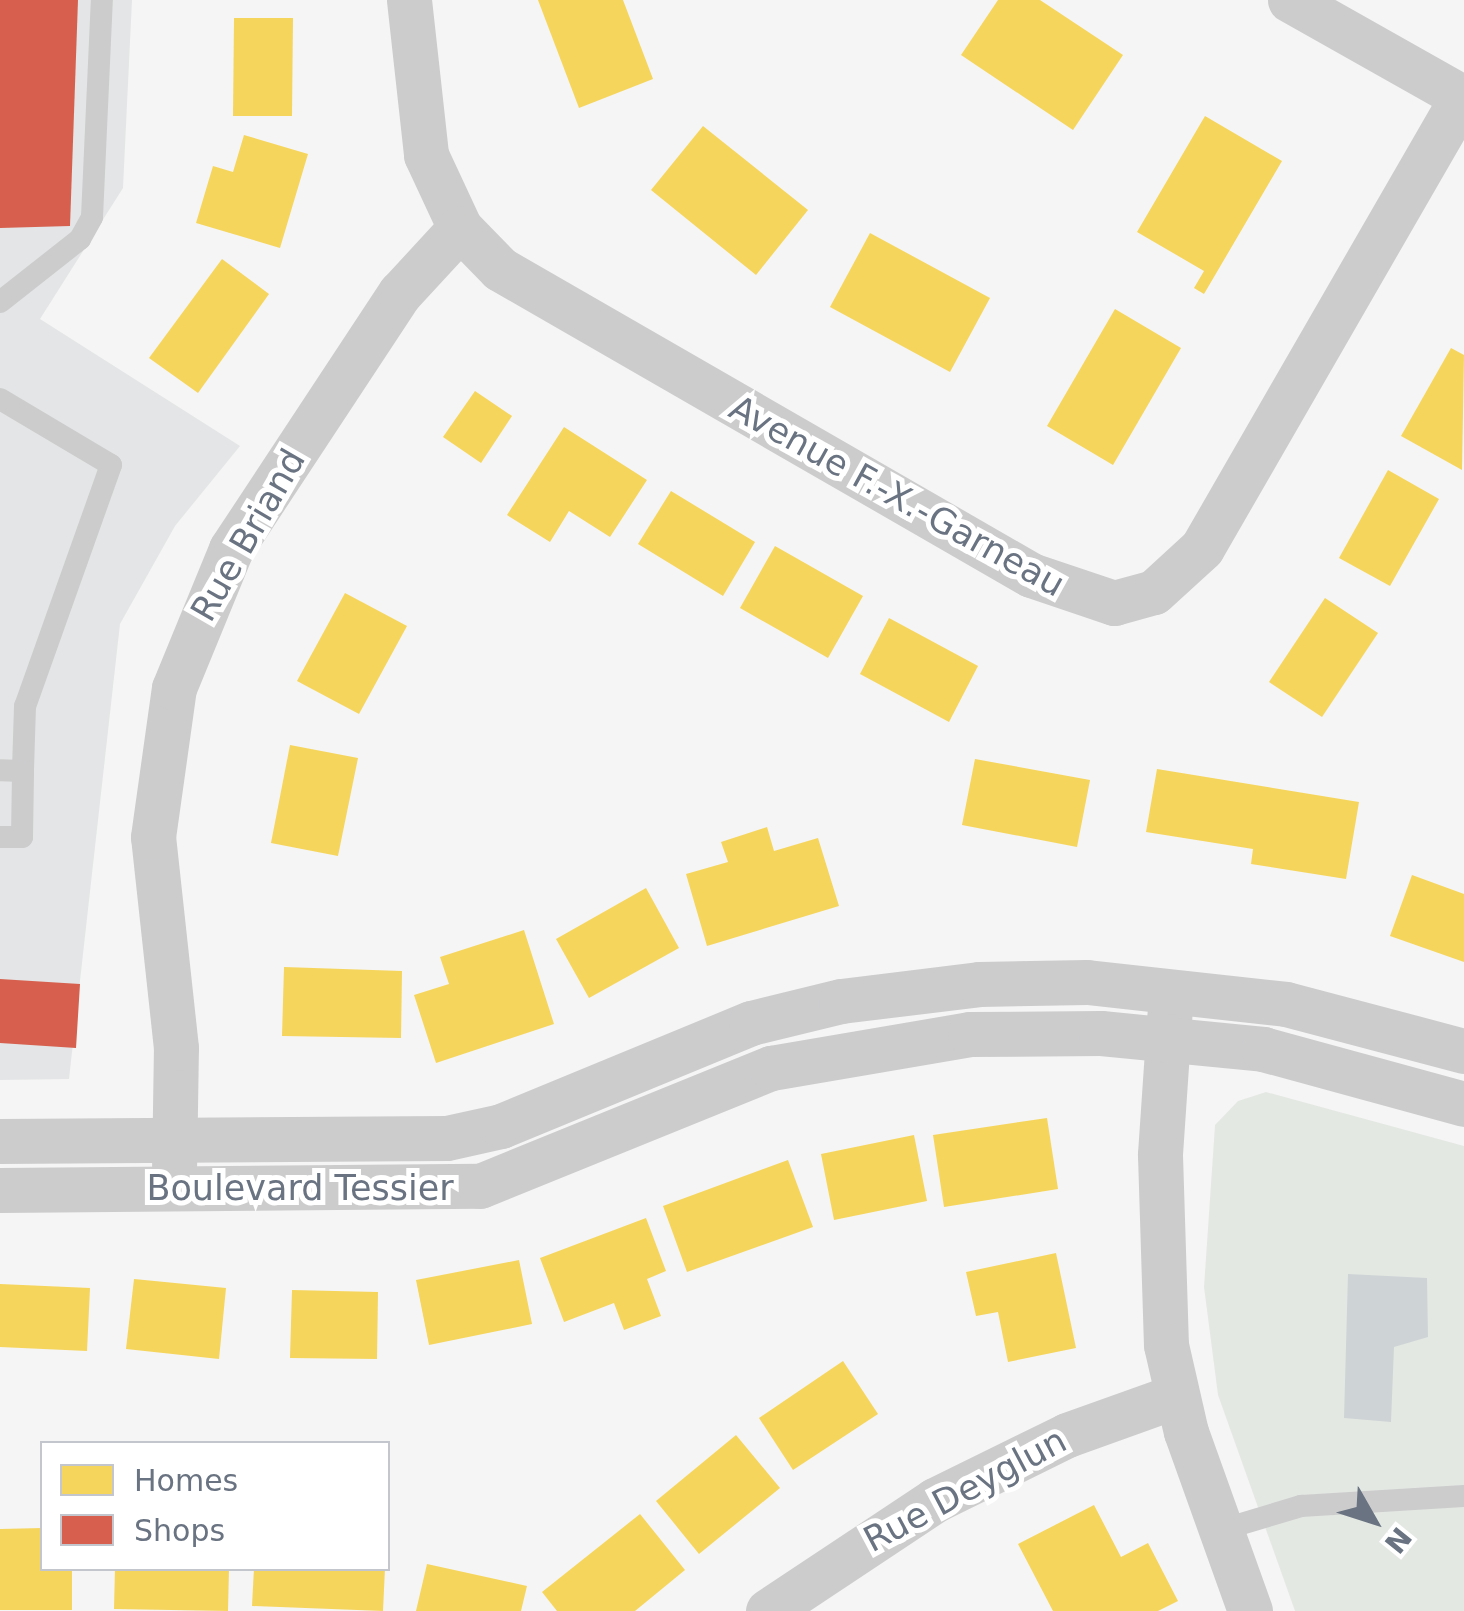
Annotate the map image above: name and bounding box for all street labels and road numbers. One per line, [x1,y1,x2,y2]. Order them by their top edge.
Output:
street label: Avenue F.-X.-Garneau [722,386,1072,606]
street label: Rue Briand [182,442,314,628]
street label: Boulevard Tessier [146,1167,454,1209]
street label: Rue Deyglun [857,1419,1073,1561]

